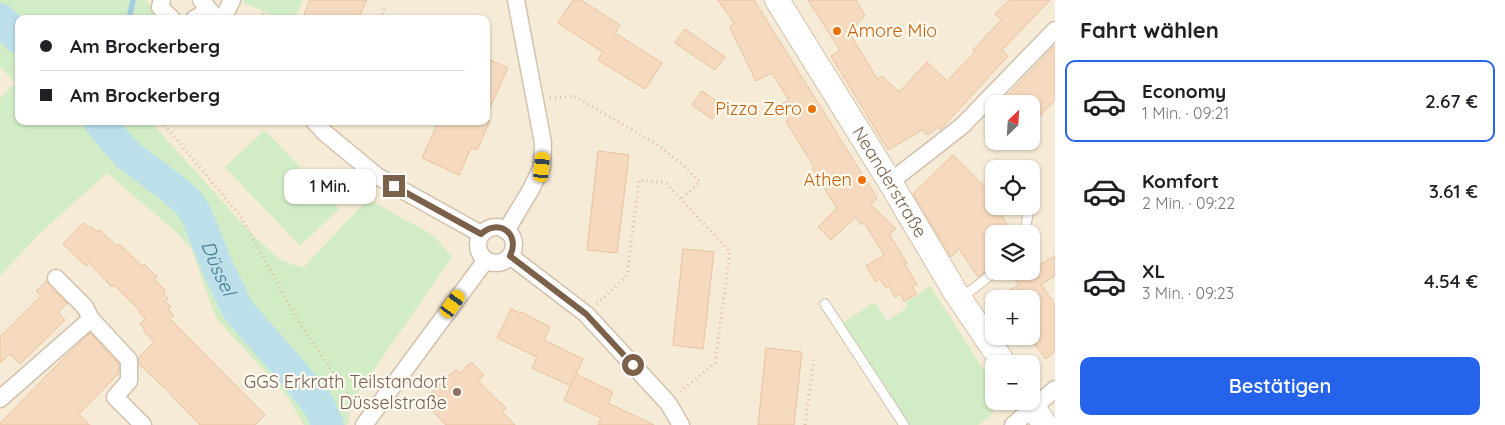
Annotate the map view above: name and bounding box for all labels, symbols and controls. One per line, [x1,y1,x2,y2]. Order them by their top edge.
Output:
text: Fahrt wählen [1080,16,1219,44]
place label: Amore Mio [847,19,937,42]
marker: Amore Mio [831,25,843,37]
text: Am Brockerberg [70,34,220,58]
icon: car [1082,79,1127,124]
text: Economy [1142,79,1226,103]
text: Am Brockerberg [70,83,220,107]
text: 2.67 € [1425,89,1478,113]
north arrow [985,95,1040,150]
map controls [985,95,1040,410]
place label: Pizza Zero [715,97,802,120]
marker: Pizza Zero [806,103,818,115]
text: 1 Min. · 09:21 [1142,103,1229,123]
street label: Neanderstraße [847,122,932,242]
car [533,151,550,183]
button: locate [985,160,1040,215]
callout: 1 Min. [284,168,376,204]
place label: Athen [804,168,852,191]
icon: car [1082,169,1127,214]
text: Komfort [1142,169,1219,193]
marker: Athen [856,174,868,186]
route end [383,175,405,197]
text: 1 Min. [310,176,350,196]
text: 3.61 € [1429,179,1478,203]
text: 2 Min. · 09:22 [1142,193,1235,213]
button: layers [985,225,1040,280]
water label: Düssel [196,237,242,302]
icon: car [1082,259,1127,304]
text: XL [1142,259,1165,283]
text: 4.54 € [1424,269,1478,293]
text: 3 Min. · 09:23 [1142,283,1234,303]
car [438,287,467,321]
button: + [985,290,1040,345]
route start [622,354,644,376]
button: − [985,355,1040,410]
button: Bestätigen [1080,357,1480,415]
place label: GGS Erkrath Teilstandort Düsselstraße [244,370,447,414]
marker: GGS Erkrath Teilstandort Düsselstraße [451,386,463,398]

